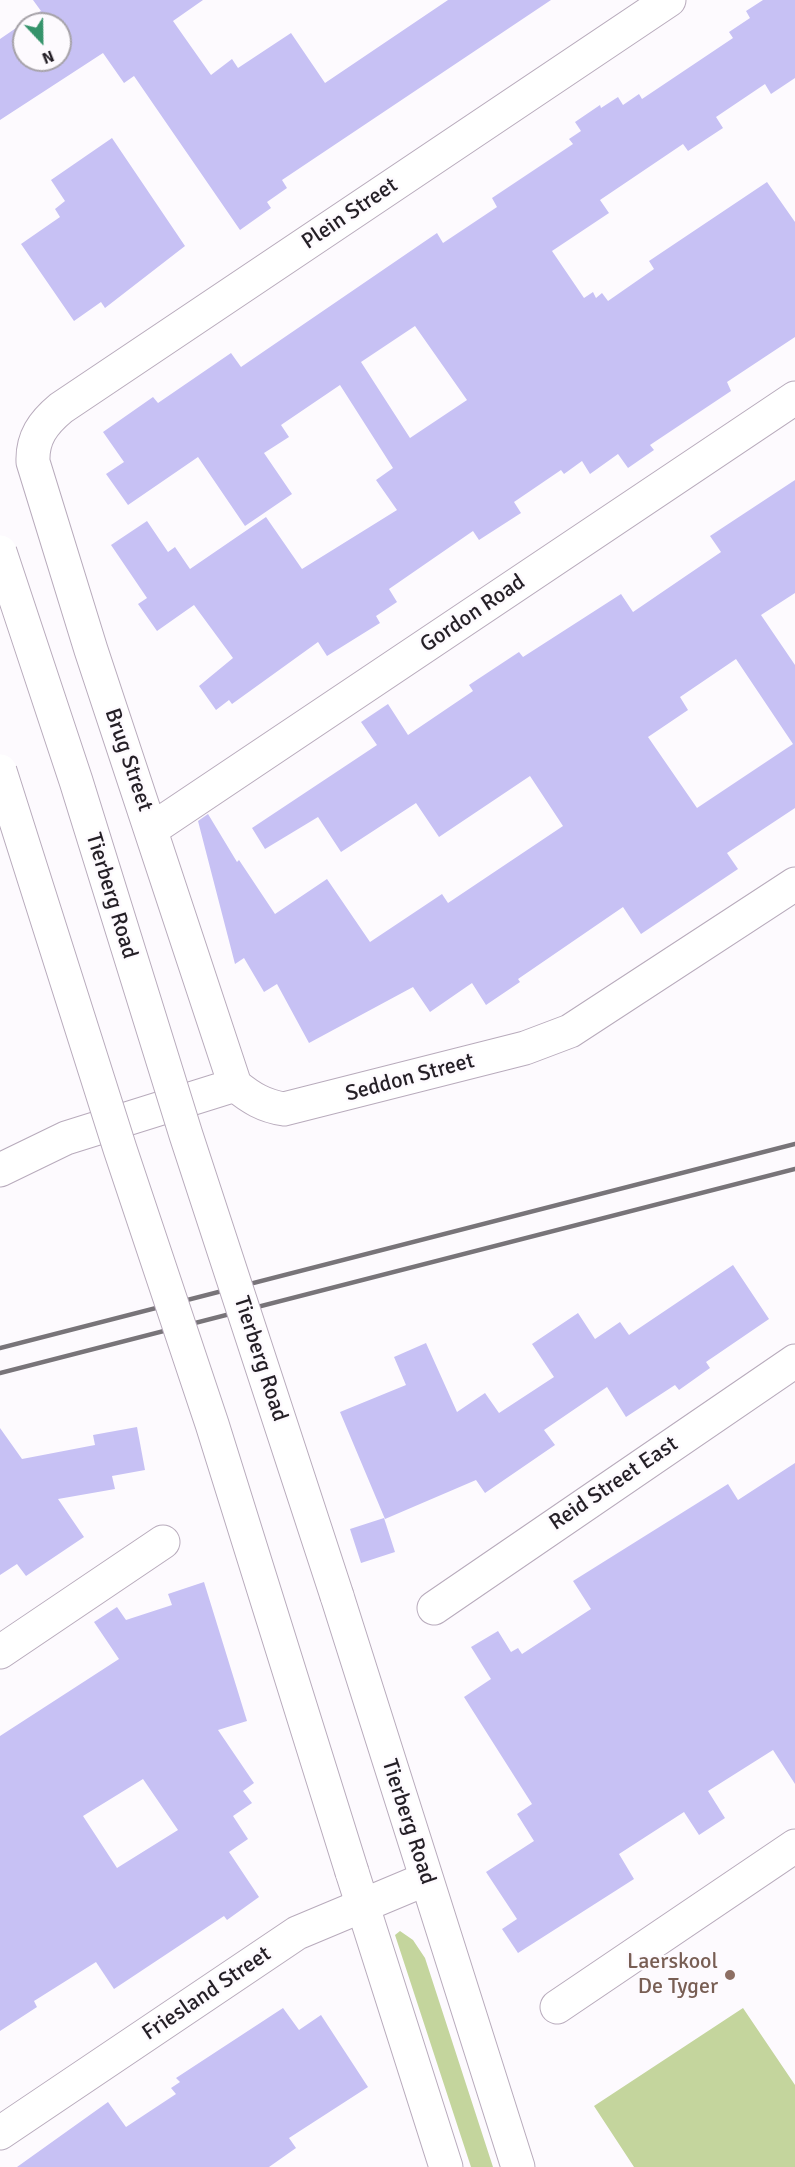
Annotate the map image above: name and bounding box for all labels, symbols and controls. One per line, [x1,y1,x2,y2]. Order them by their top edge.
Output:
north arrow [12,12,72,72]
text: N [39,45,57,68]
street label: Plein Street [297,172,403,256]
street label: Gordon Road [416,569,530,659]
street label: Brug Street [98,705,158,815]
street label: Tierberg Road [79,830,143,962]
street label: Seddon Street [343,1048,477,1108]
street label: Tierberg Road [227,1293,293,1425]
street label: Reid Street East [545,1431,683,1537]
street label: Tierberg Road [375,1756,441,1888]
street label: Friesland Street [138,1941,276,2047]
place label: Laerskool De Tyger [627,1949,718,2000]
marker: Laerskool De Tyger [723,1968,737,1982]

